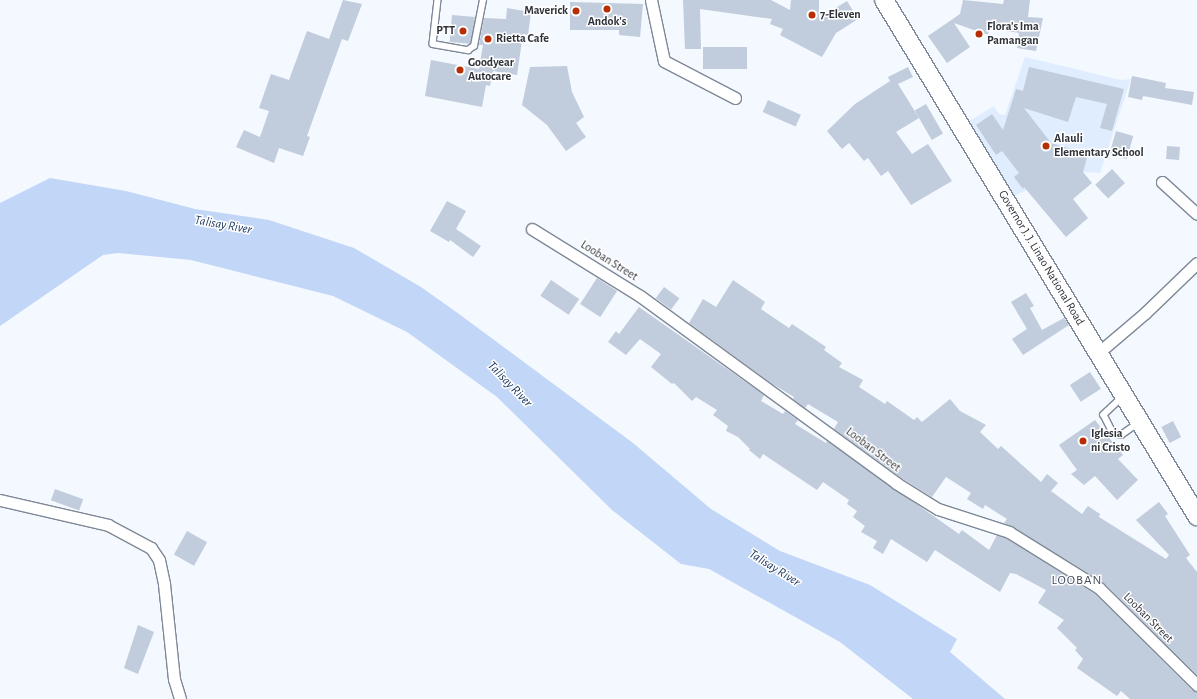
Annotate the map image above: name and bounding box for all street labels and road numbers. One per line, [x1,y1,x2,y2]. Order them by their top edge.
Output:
street label: Governor J. J. Linao National Road [995,188,1087,328]
street label: Looban Street [578,238,640,284]
street label: Looban Street [843,425,903,475]
street label: Looban Street [1120,590,1176,646]

